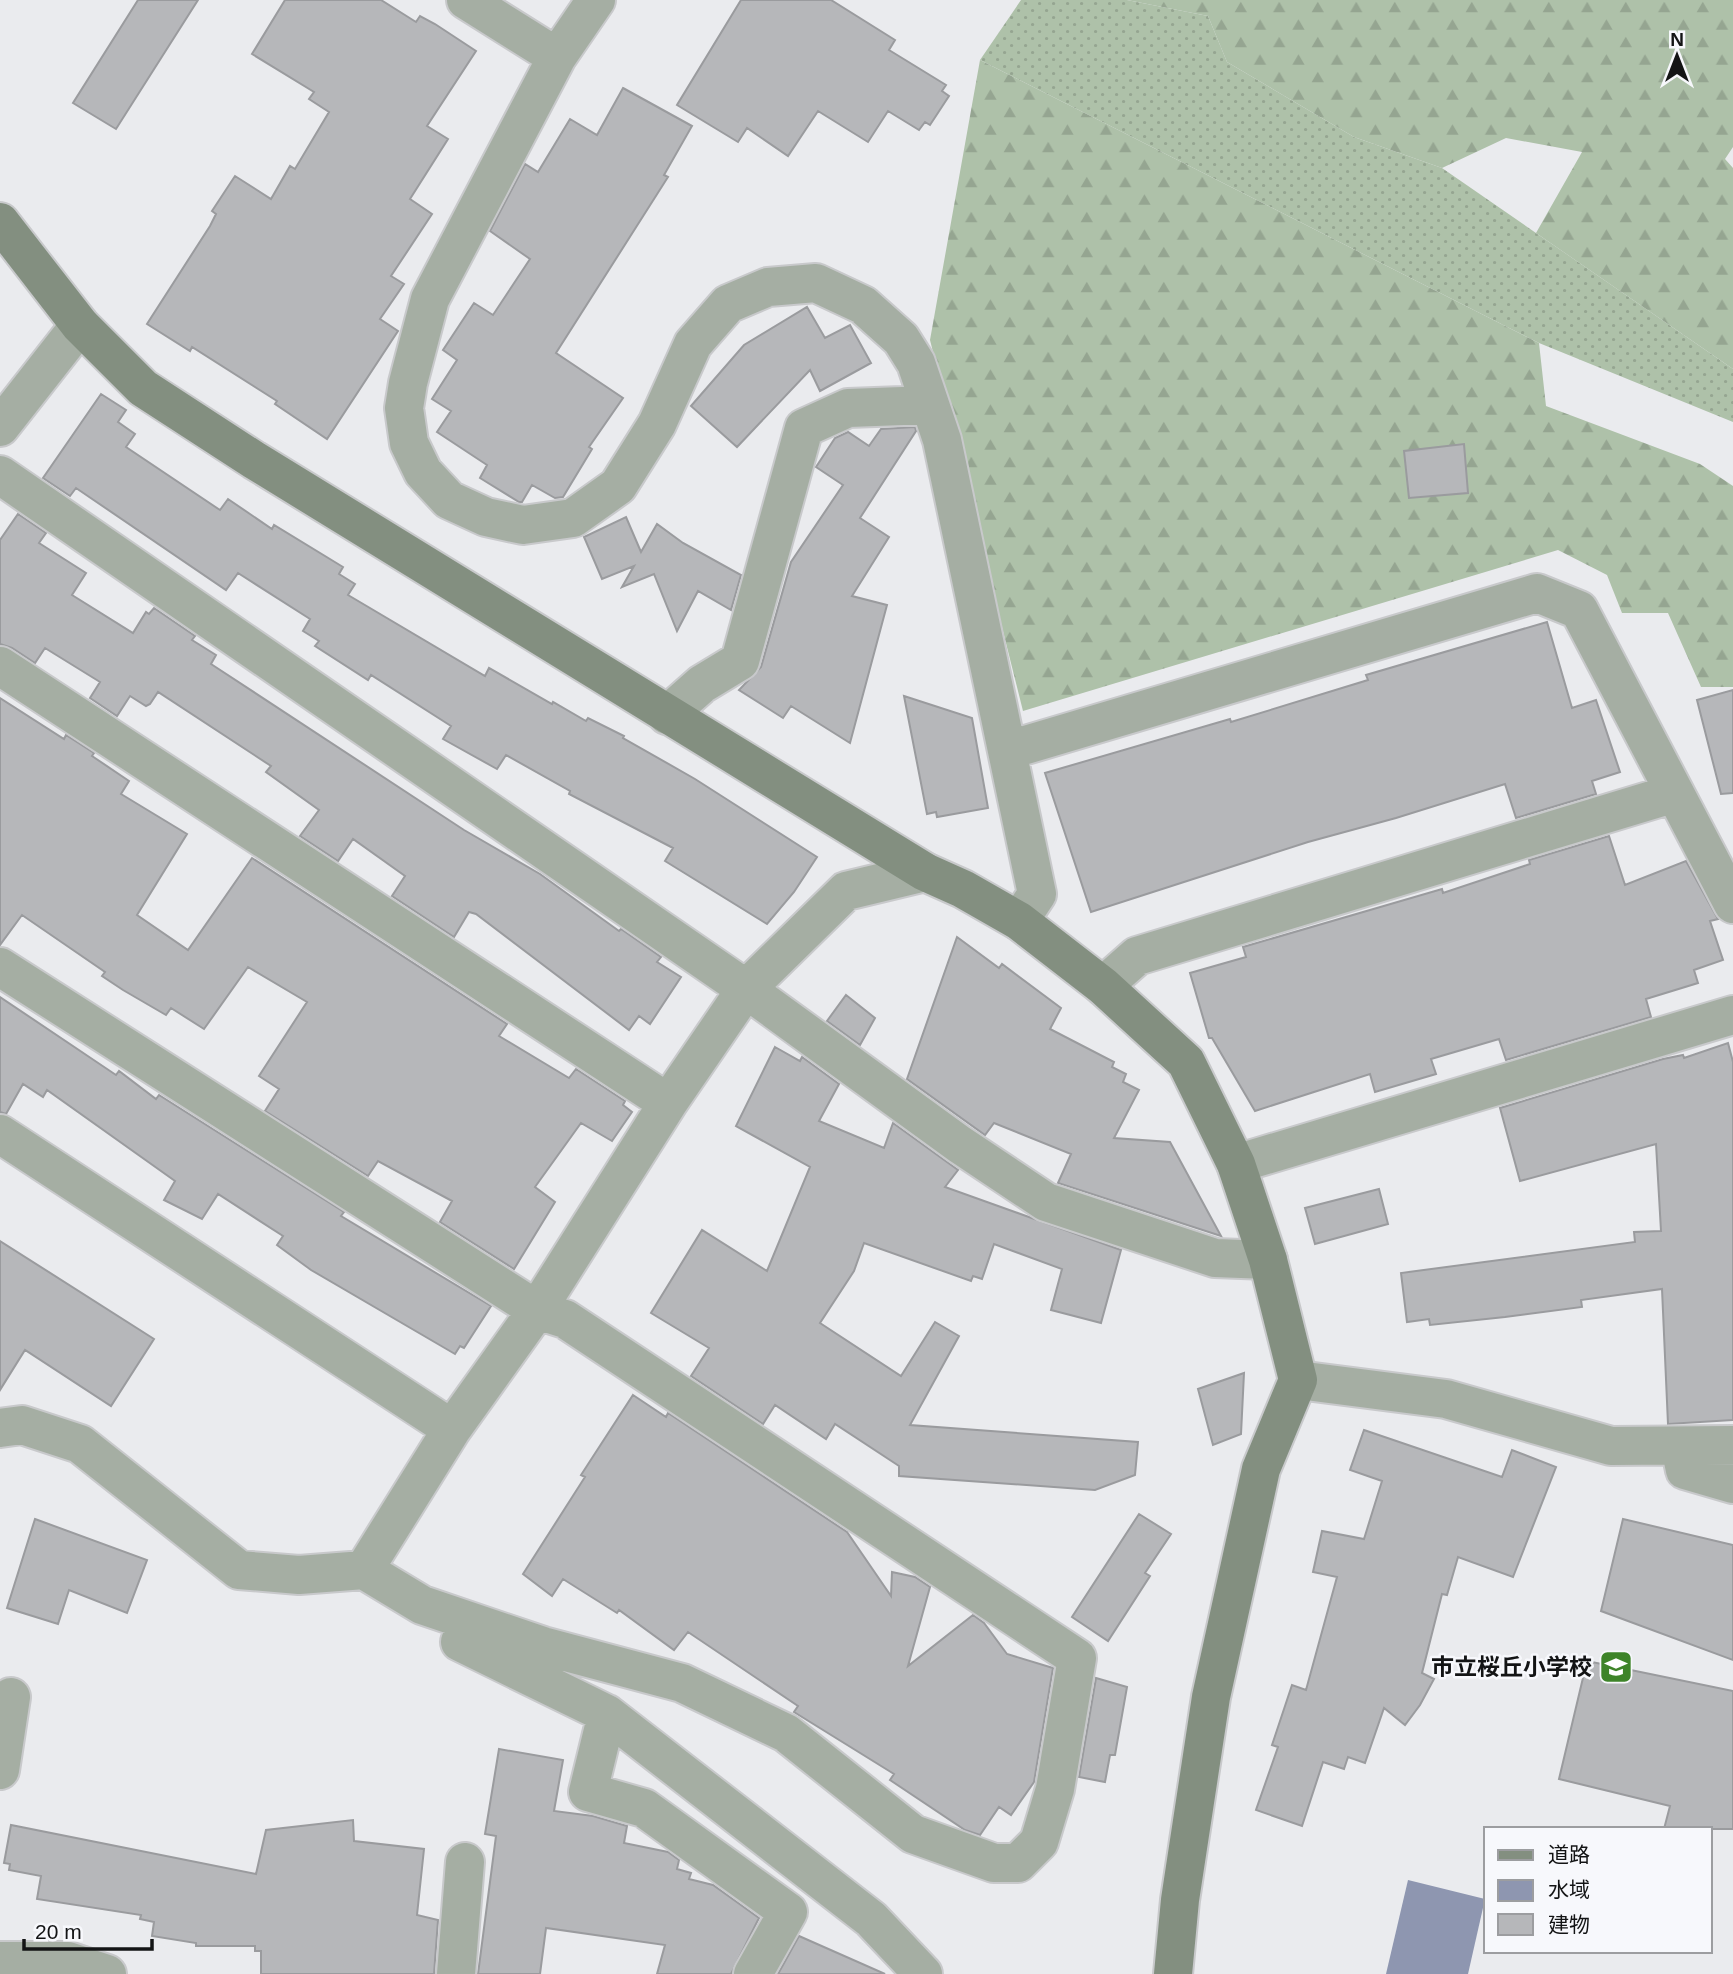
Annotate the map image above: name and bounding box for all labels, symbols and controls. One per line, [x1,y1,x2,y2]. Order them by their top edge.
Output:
north arrow [1642,21,1712,91]
text: N [1670,29,1684,50]
school or university icon: 市立桜丘小学校 [1597,1648,1635,1686]
place label: 市立桜丘小学校 [1431,1654,1592,1680]
legend [1484,1827,1712,1953]
text: 道路 [1548,1843,1590,1866]
text: 水域 [1548,1878,1590,1901]
scale bar [24,1908,152,1952]
text: 建物 [1548,1913,1590,1936]
text: 20 m [35,1920,82,1943]

